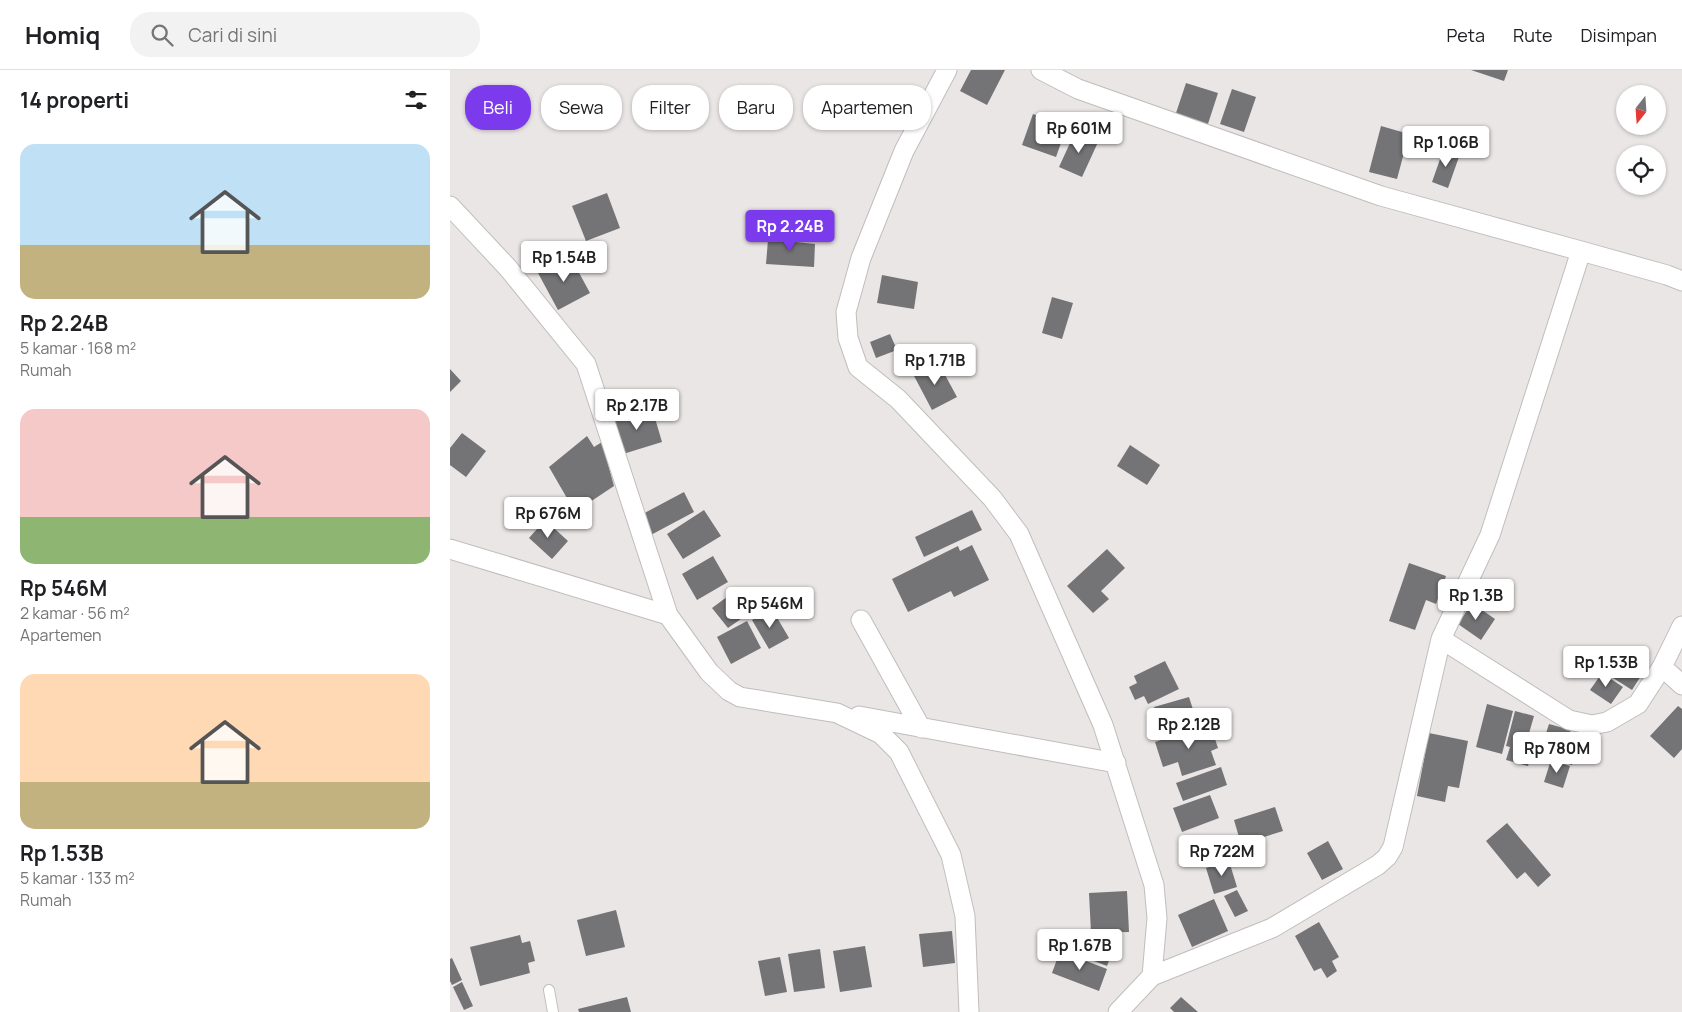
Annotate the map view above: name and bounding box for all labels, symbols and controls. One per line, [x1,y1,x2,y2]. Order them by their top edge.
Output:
search box [130,12,480,57]
text: Homiq [25,18,100,51]
icon: search [148,21,176,49]
text: Cari di sini [188,22,277,48]
text: Peta [1446,23,1485,47]
text: Rute [1513,23,1552,47]
text: Disimpan [1580,23,1657,47]
chip: Beli [465,85,531,130]
chip: Sewa [541,85,622,130]
chip: Filter [632,85,709,130]
chip: Baru [719,85,793,130]
chip: Apartemen [803,85,931,130]
north arrow [1616,85,1666,135]
map controls [1616,85,1666,195]
text: 14 properti [20,86,129,114]
icon: filters [402,86,430,114]
pin: Rp 601M [1033,112,1125,154]
text: Rp 601M [1047,117,1111,139]
pin: Rp 1.06B [1394,126,1498,168]
text: Rp 1.06B [1413,131,1479,153]
button: locate [1616,145,1666,195]
icon: home [180,177,270,267]
pin: Rp 2.24B [738,210,842,252]
text: Rp 2.24B [756,215,824,237]
pin: Rp 1.54B [512,240,616,283]
text: Rp 1.54B [532,246,596,268]
text: Rp 2.24B [20,309,108,337]
text: 5 kamar · 168 m² [20,337,136,359]
pin: Rp 1.71B [883,344,987,386]
text: Rp 1.71B [905,349,965,371]
text: Rumah [20,359,72,381]
pin: Rp 2.17B [585,388,689,431]
text: Rp 2.17B [606,394,668,416]
icon: home [180,442,270,532]
pin: Rp 676M [502,496,594,539]
text: Rp 676M [515,502,581,524]
text: Rp 546M [20,574,107,602]
pin: Rp 1.3B [1430,578,1522,621]
text: Rp 1.3B [1449,584,1503,606]
pin: Rp 546M [724,586,816,629]
text: Rp 546M [737,592,803,614]
text: 2 kamar · 56 m² [20,602,130,624]
text: Apartemen [20,624,102,646]
pin: Rp 1.53B [1554,646,1658,688]
text: Rp 1.53B [1574,651,1638,673]
icon: home [180,707,270,797]
pin: Rp 2.12B [1137,708,1241,750]
text: Rp 2.12B [1158,713,1220,735]
pin: Rp 780M [1511,732,1603,774]
text: Rp 780M [1524,737,1590,759]
pin: Rp 722M [1176,834,1268,877]
text: Rp 1.53B [20,839,104,867]
text: Rp 722M [1190,840,1254,862]
text: 5 kamar · 133 m² [20,867,135,889]
text: Rumah [20,889,72,911]
pin: Rp 1.67B [1028,928,1132,971]
text: Rp 1.67B [1048,934,1112,956]

